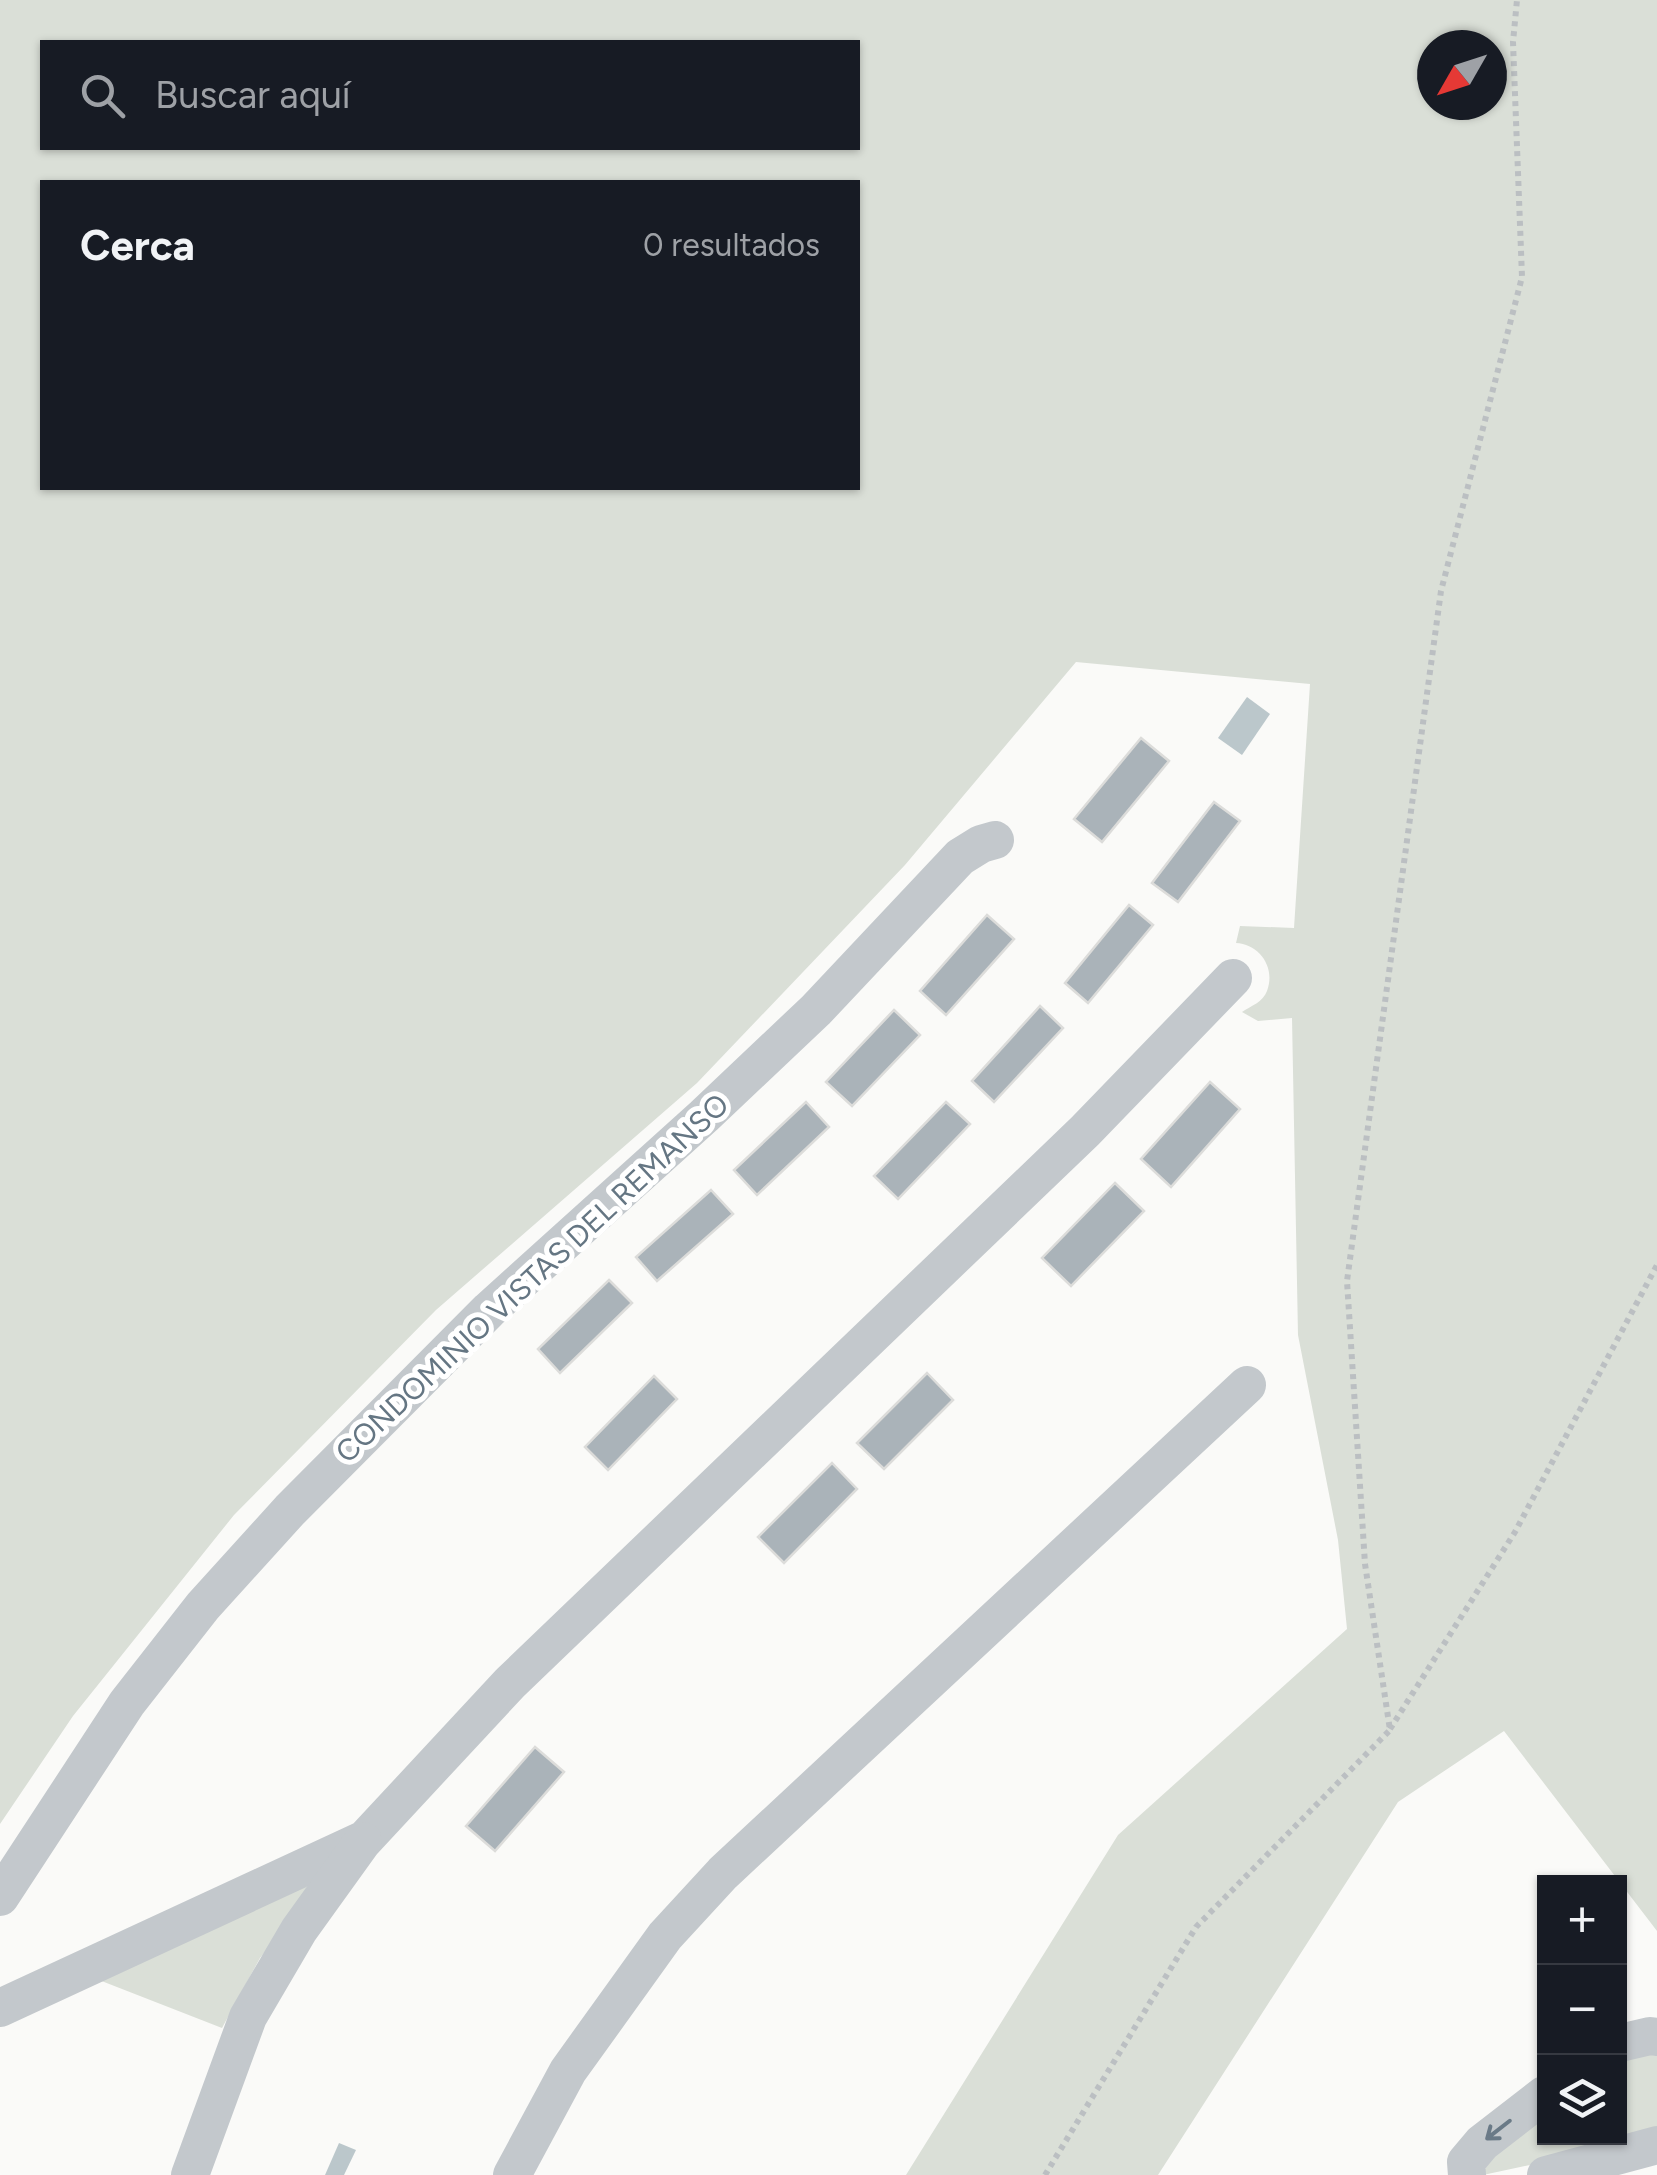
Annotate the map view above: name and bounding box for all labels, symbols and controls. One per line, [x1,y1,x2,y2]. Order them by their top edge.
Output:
north arrow [1417,30,1507,120]
search box [40,40,860,150]
icon: search [75,68,130,123]
text: Buscar aquí [155,72,351,118]
text: Cerca [80,220,195,271]
text: 0 resultados [643,226,820,264]
street label: CONDOMINIO VISTAS DEL REMANSO [328,1086,736,1470]
map controls [1537,1875,1627,2145]
button: + [1537,1875,1627,1965]
button: − [1537,1965,1627,2055]
button: layers [1537,2055,1627,2145]
one-way arrow [1485,2119,1512,2140]

